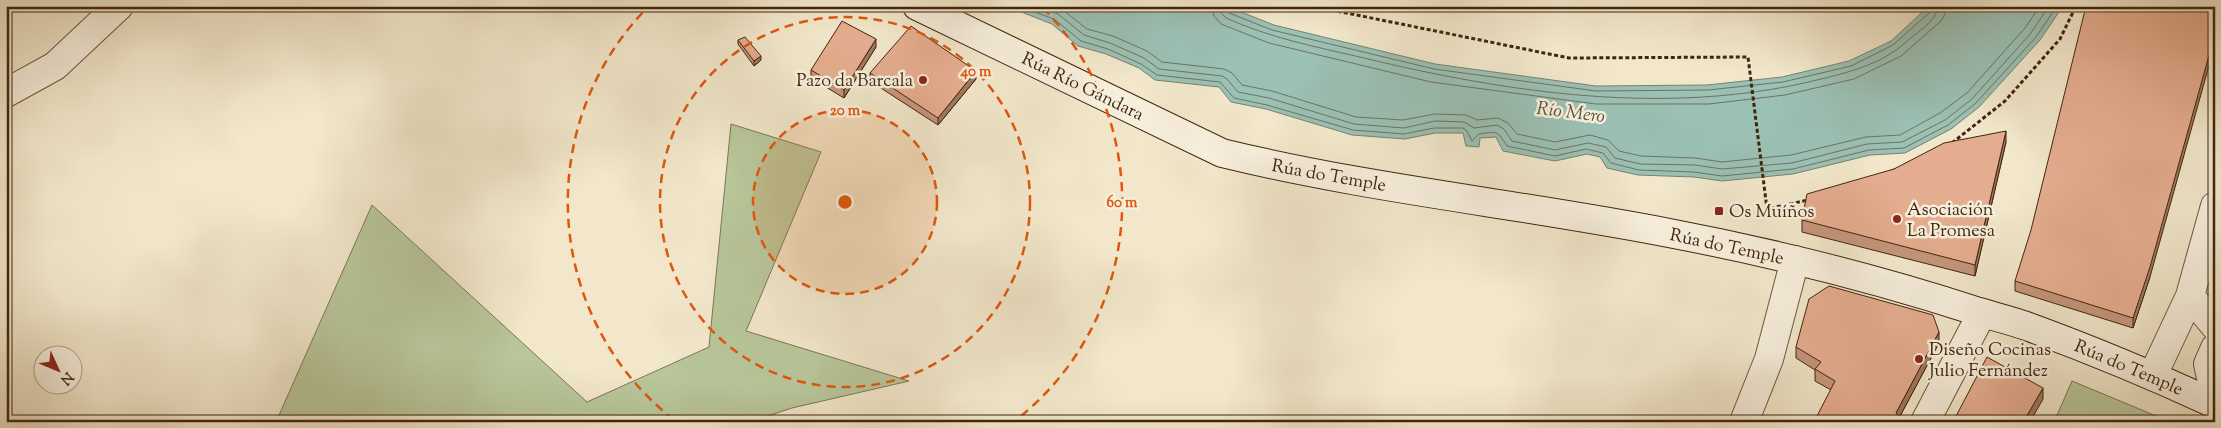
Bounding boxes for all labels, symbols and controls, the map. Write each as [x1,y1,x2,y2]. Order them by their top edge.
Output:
street label: Rúa Río Gándara [1017,47,1148,129]
text: 40 m [960,62,992,83]
place label: Pazo da Barcala [796,69,913,95]
marker: Pazo da Barcala [917,74,929,86]
water label: Río Mero [1535,96,1606,131]
text: 20 m [830,101,861,122]
street label: Rúa do Temple [1269,154,1388,200]
centre of rings [836,193,854,211]
text: 60 m [1107,193,1138,214]
place label: Asociación La Promesa [1907,198,1995,245]
place label: Os Muíños [1729,200,1814,226]
marker: Os Muíños [1713,205,1725,217]
marker: Asociación La Promesa [1891,213,1903,225]
street label: Rúa do Temple [1667,223,1786,273]
street label: Rúa do Temple [2070,334,2187,403]
place label: Diseño Cocinas Julio Fernández [1928,338,2051,385]
north arrow [32,346,82,396]
marker: Diseño Cocinas Julio Fernández [1913,353,1925,365]
text: N [55,367,77,389]

